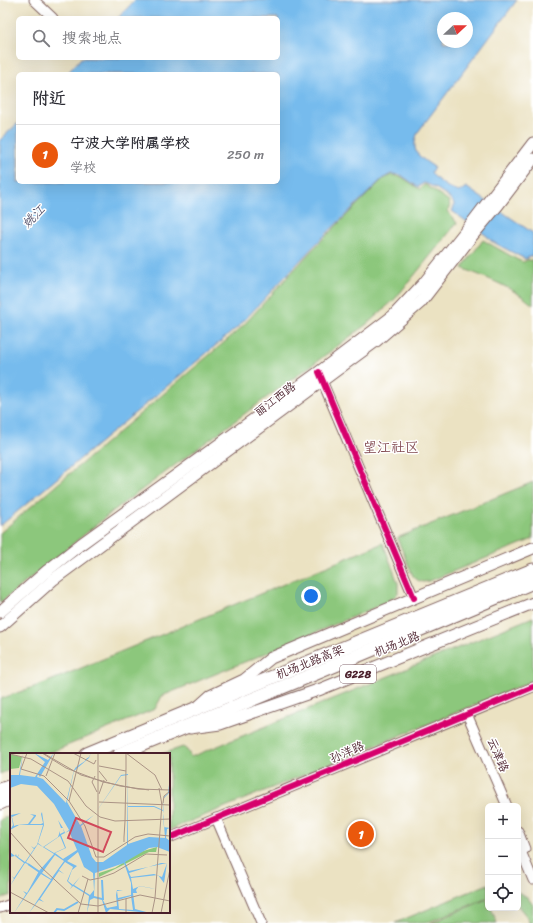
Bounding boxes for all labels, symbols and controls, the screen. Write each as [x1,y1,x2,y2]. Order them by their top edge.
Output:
north arrow [437,12,473,48]
search box [16,16,280,60]
text: 搜索地点 [62,25,122,51]
icon: search [30,27,52,49]
text: 附近 [32,83,66,113]
text: 宁波大学附属学校 [70,130,190,156]
text: 1 [42,143,48,166]
text: 250 m [227,143,264,166]
text: 学校 [70,156,96,179]
water label: 姚江 [16,198,51,234]
street label: 丽江西路 [249,376,301,422]
district label: 望江社区 [363,435,419,460]
your location [301,586,321,606]
street label: 机场北路 [371,625,423,663]
street label: 机场北路高架 [272,638,348,686]
road number: G228 [340,665,376,683]
street label: 云津路 [481,734,515,776]
street label: 孙洋路 [326,735,368,769]
inset map [10,753,170,913]
map controls [485,803,521,911]
button: + [485,803,521,839]
pin: 1 [348,819,374,849]
button: − [485,839,521,875]
button: locate [485,875,521,911]

